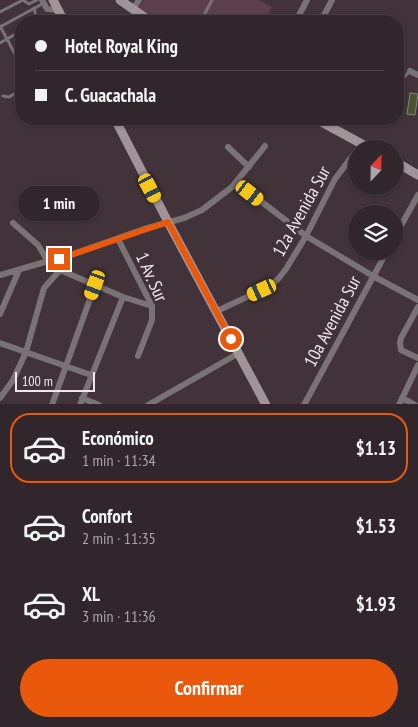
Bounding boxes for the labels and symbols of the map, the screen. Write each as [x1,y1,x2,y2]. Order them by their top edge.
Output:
north arrow [348,140,402,195]
street label: 12a Avenida Sur [267,162,335,260]
car [136,171,163,205]
car [233,178,266,208]
callout: 1 min [18,186,100,222]
route end [48,248,70,270]
street label: 1 Av. Sur [131,249,173,305]
car [82,268,107,302]
street label: 10a Avenida Sur [298,271,366,371]
car [245,277,278,303]
route start [220,328,242,350]
scale bar [15,370,95,393]

